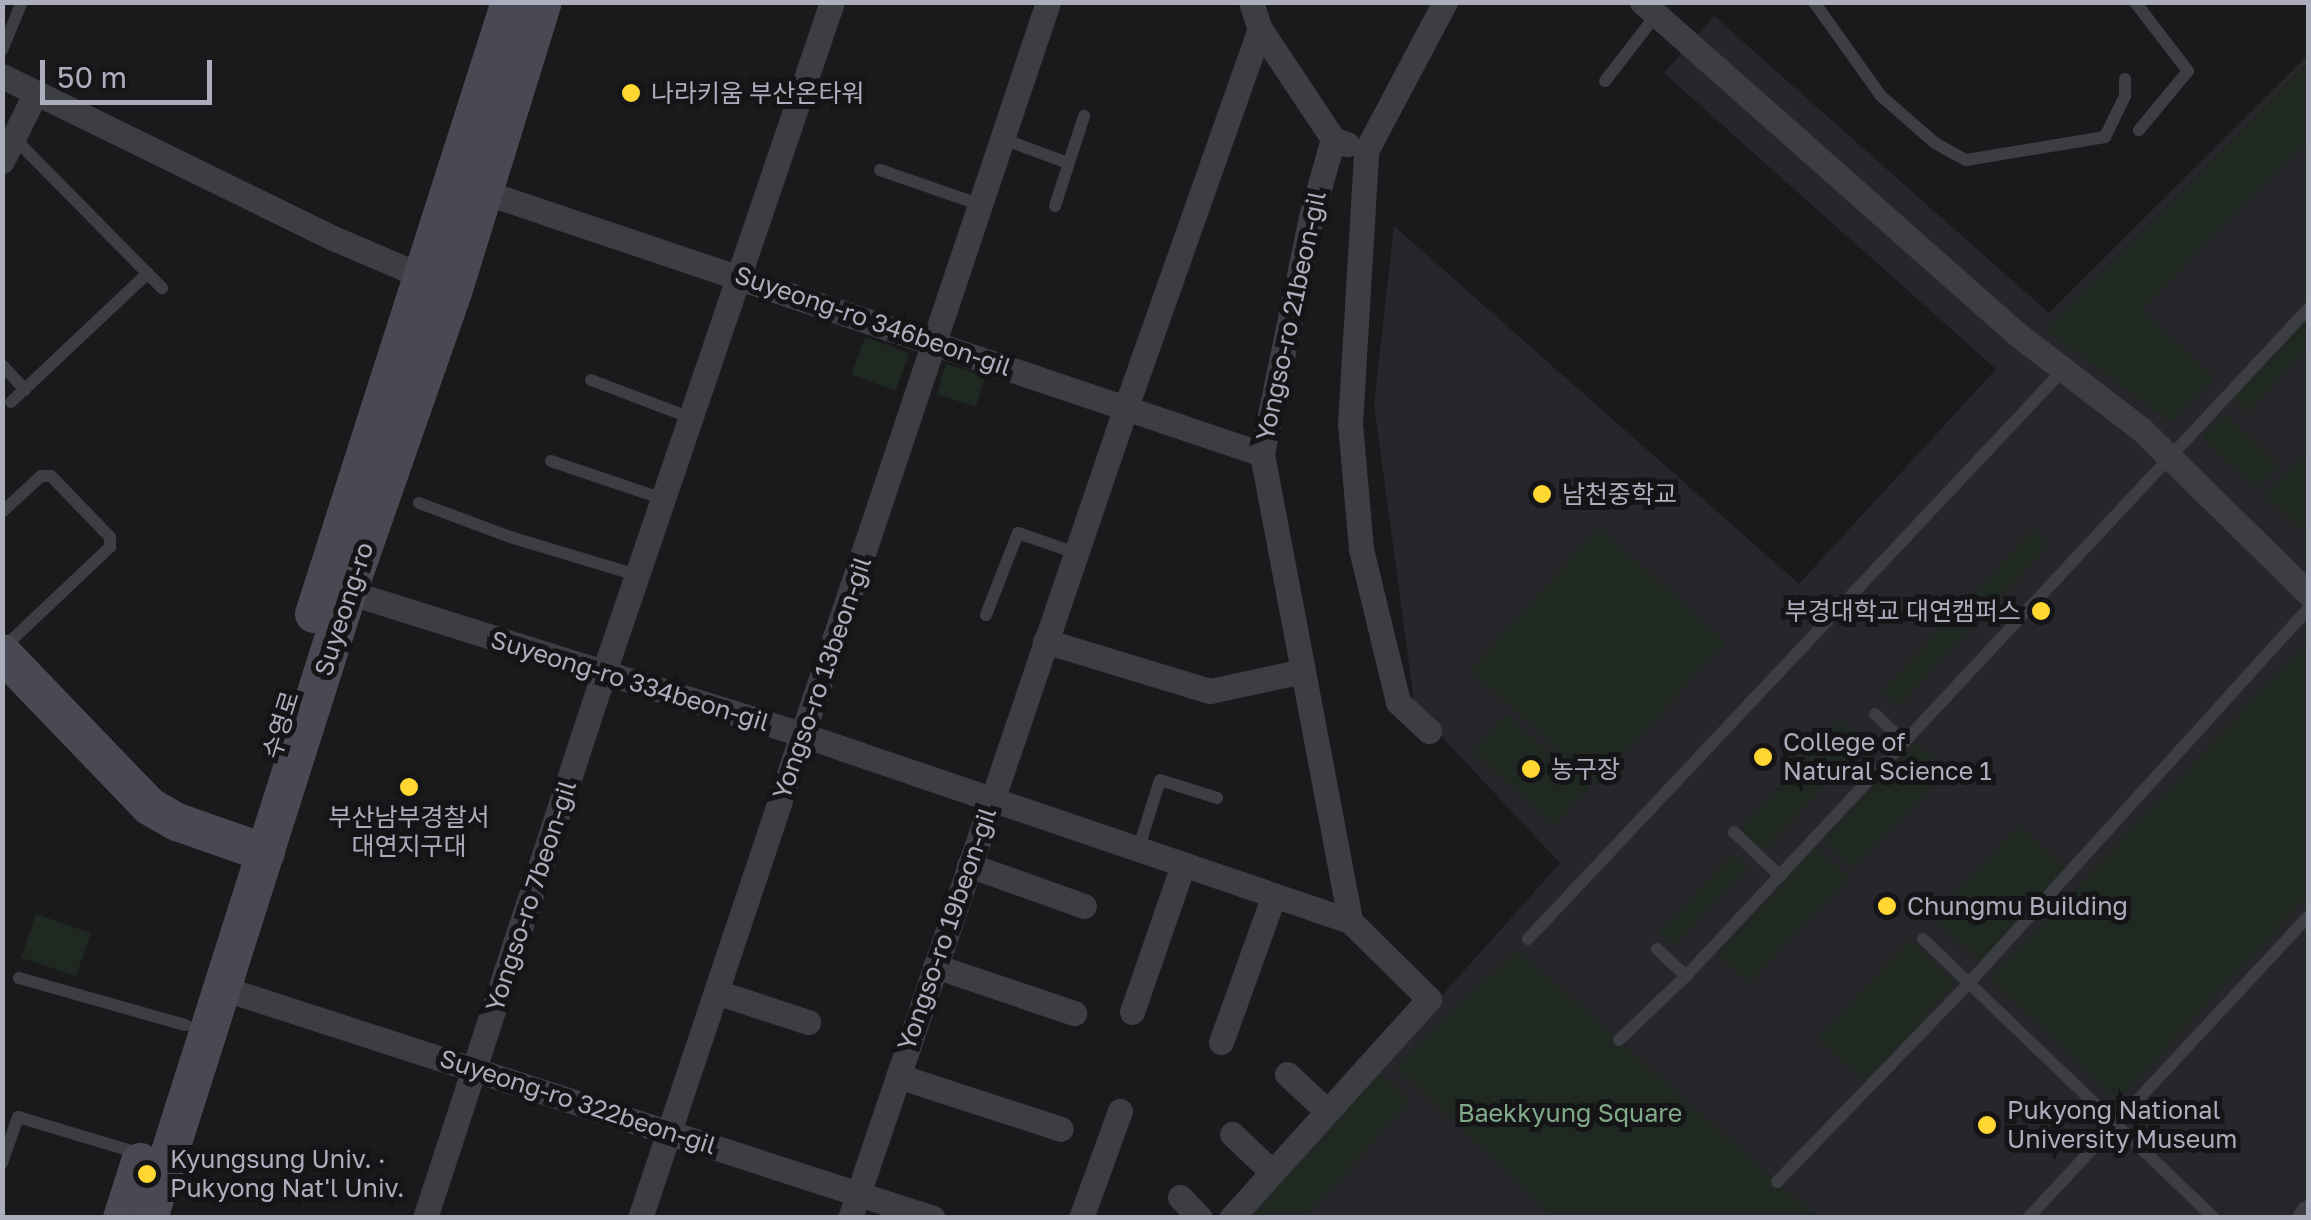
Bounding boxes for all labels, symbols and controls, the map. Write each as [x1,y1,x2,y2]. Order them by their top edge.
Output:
scale bar [45,40,218,102]
text: 50 m [57,59,127,95]
place label: 나라키움 부산온타워 [651,78,864,108]
marker: 나라키움 부산온타워 [620,82,642,104]
street label: Yongso-ro 21beon-gil [1250,188,1332,444]
street label: Suyeong-ro 346beon-gil [731,260,1015,382]
place label: 남천중학교 [1562,479,1677,509]
marker: 남천중학교 [1531,483,1553,505]
street label: Suyeong-ro [308,538,380,680]
street label: Yongso-ro 13beon-gil [766,553,878,803]
place label: 부경대학교 대연캠퍼스 [1785,596,2021,626]
marker: 부경대학교 대연캠퍼스 [2030,600,2052,622]
street label: Suyeong-ro 334beon-gil [487,624,773,738]
street label: 수영로 [257,688,305,762]
place label: College of Natural Science 1 [1783,728,1992,787]
marker: College of Natural Science 1 [1752,746,1774,768]
place label: 농구장 [1551,754,1620,784]
marker: 농구장 [1520,758,1542,780]
marker: 부산남부경찰서 대연지구대 [398,776,420,798]
street label: Yongso-ro 7beon-gil [479,777,583,1015]
place label: 부산남부경찰서 대연지구대 [329,803,489,862]
street label: Yongso-ro 19beon-gil [891,803,1003,1055]
place label: Chungmu Building [1907,891,2128,921]
marker: Chungmu Building [1876,895,1898,917]
street label: Suyeong-ro 322beon-gil [436,1043,720,1161]
place label: Pukyong National University Museum [2007,1096,2237,1155]
park label: Baekkyung Square [1458,1098,1682,1128]
marker: Pukyong National University Museum [1976,1114,1998,1136]
place label: Kyungsung Univ. · Pukyong Nat'l Univ. [170,1145,405,1204]
marker: Kyungsung Univ. · Pukyong Nat'l Univ. [134,1161,160,1187]

